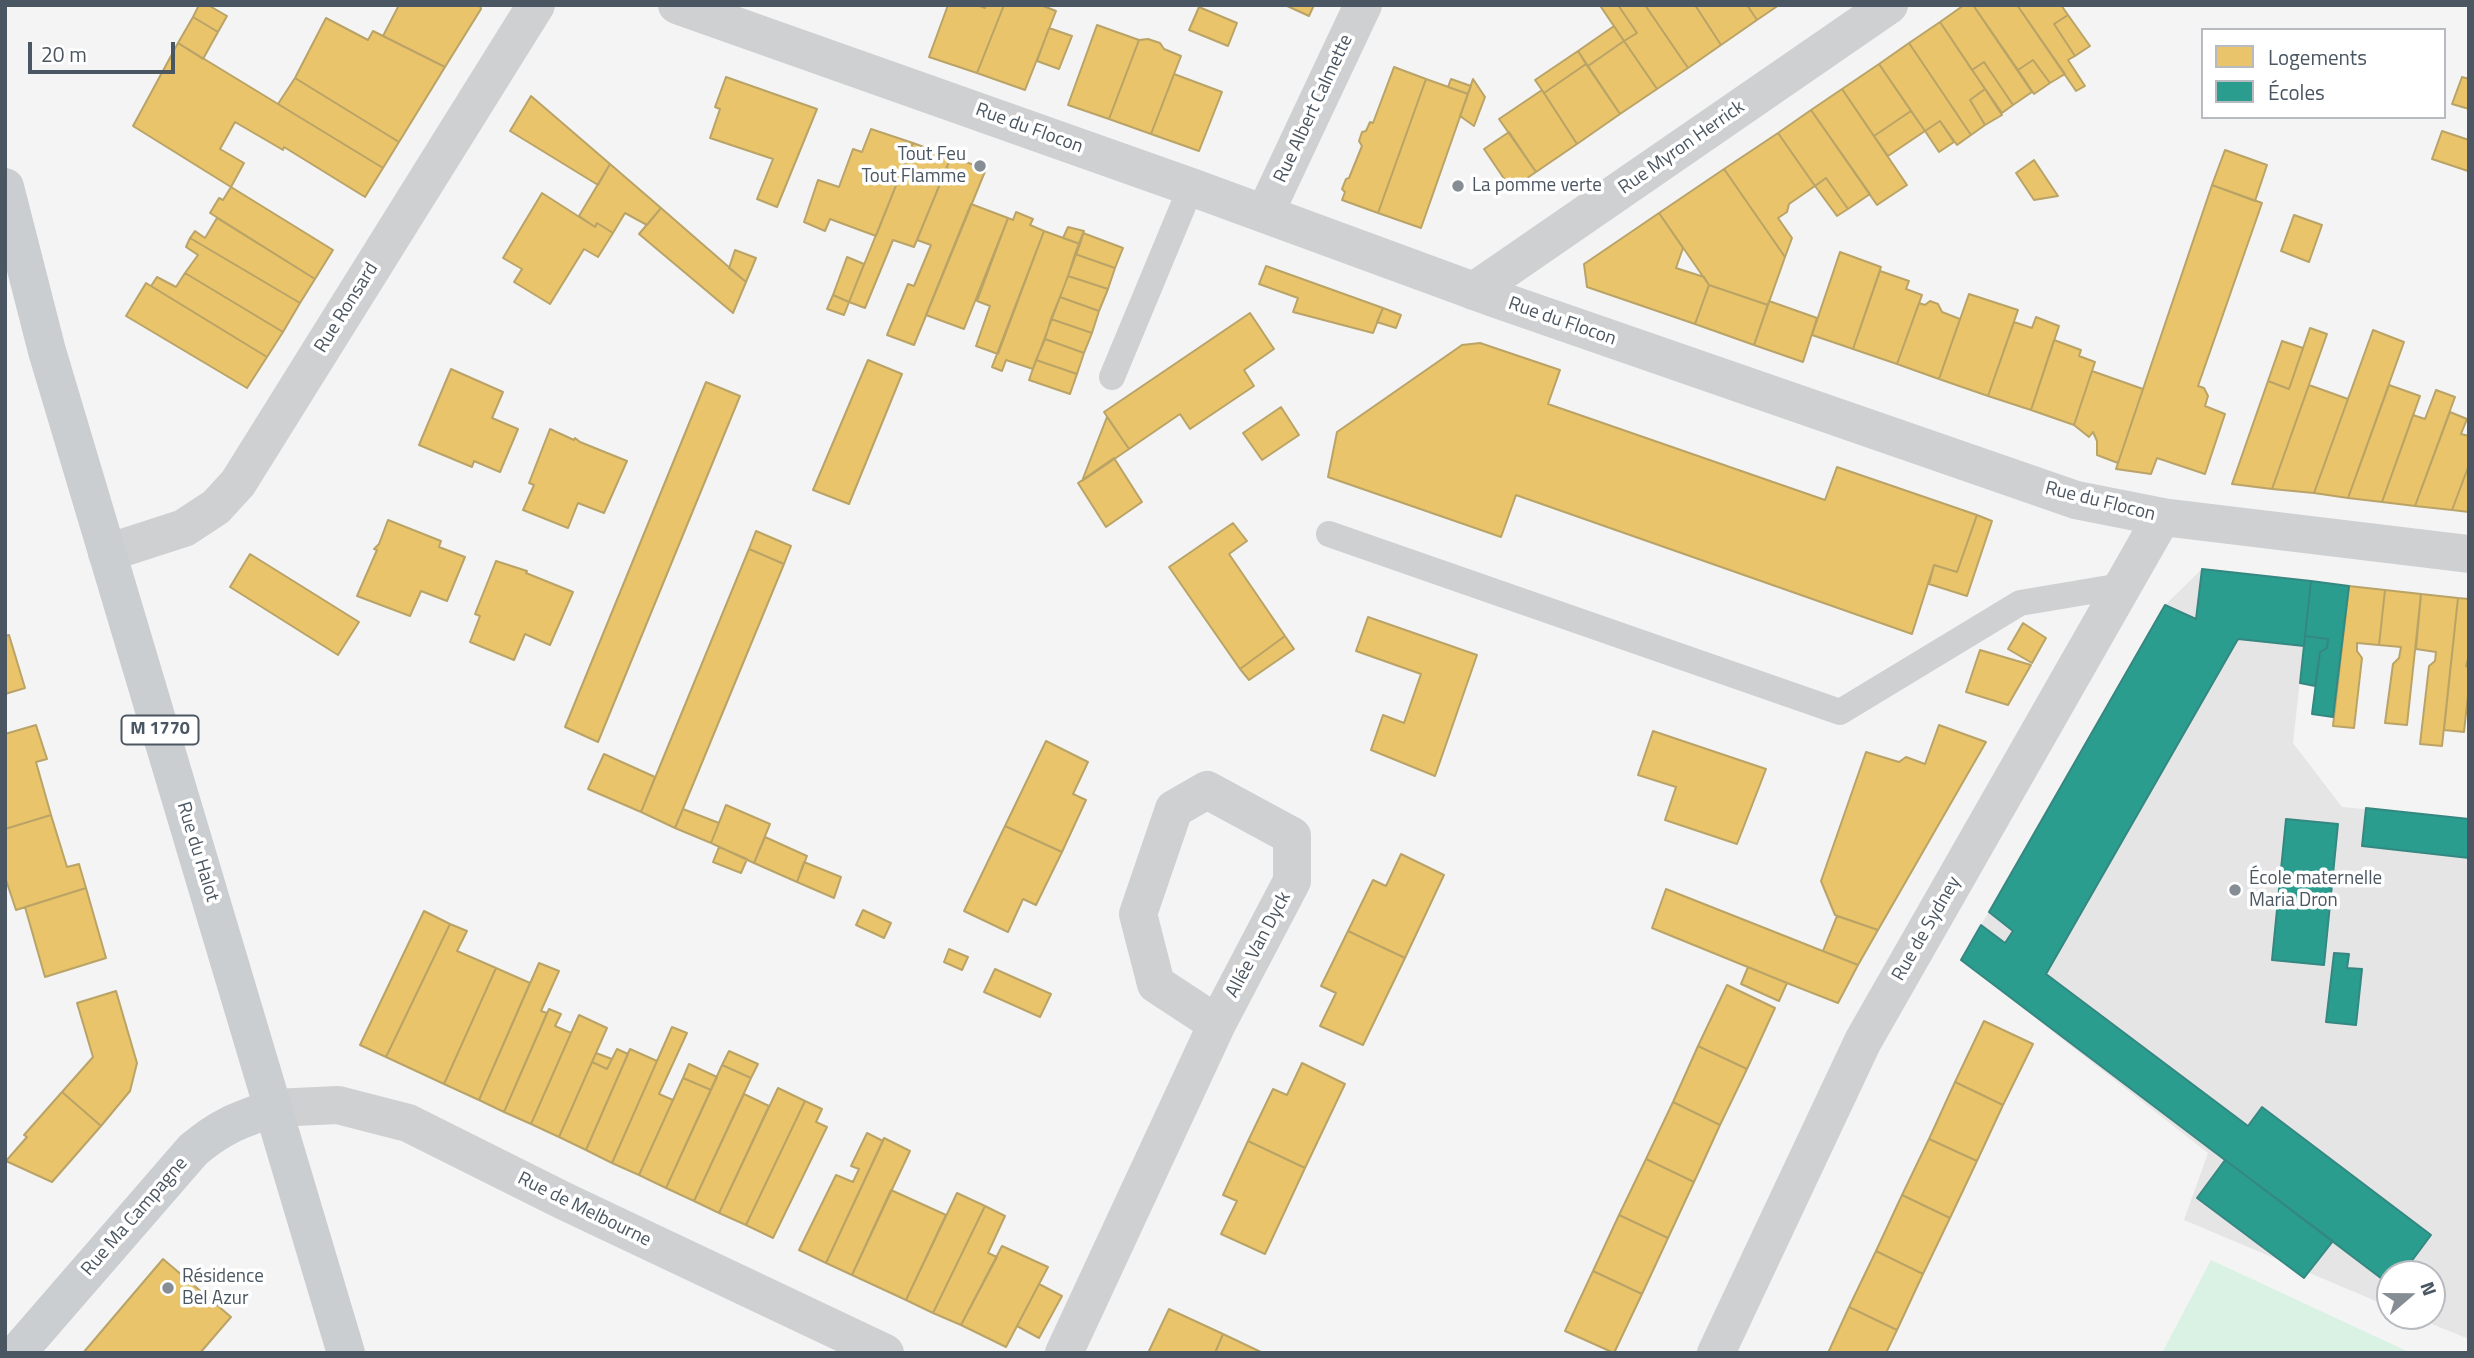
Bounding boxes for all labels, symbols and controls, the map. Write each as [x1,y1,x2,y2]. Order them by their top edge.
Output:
scale bar [32,28,178,72]
legend [2201,28,2446,119]
street label: Rue Albert Calmette [1270,31,1358,187]
text: 20 m [41,38,87,70]
text: Logements [2268,41,2367,73]
text: Écoles [2268,76,2325,108]
street label: Rue Myron Herrick [1615,96,1749,200]
street label: Rue du Flocon [972,99,1086,159]
place label: Tout Feu Tout Flamme [862,144,966,188]
marker: Tout Feu Tout Flamme [972,158,988,174]
place label: La pomme verte [1472,175,1602,197]
marker: La pomme verte [1450,178,1466,194]
street label: Rue Ronsard [310,259,384,357]
street label: Rue du Flocon [1505,293,1619,351]
street label: Rue du Flocon [2043,477,2157,527]
road number: M 1770 [122,716,198,744]
street label: Rue du Halot [171,799,223,905]
place label: École maternelle Maria Dron [2249,868,2382,912]
street label: Rue de Sydney [1888,873,1966,985]
marker: École maternelle Maria Dron [2227,882,2243,898]
street label: Allée Van Dyck [1222,888,1296,1002]
street label: Rue Ma Campagne [77,1153,193,1281]
street label: Rue de Melbourne [514,1168,654,1252]
north arrow [2376,1260,2446,1330]
place label: Résidence Bel Azur [182,1266,264,1310]
text: N [2413,1277,2445,1299]
marker: Résidence Bel Azur [160,1280,176,1296]

